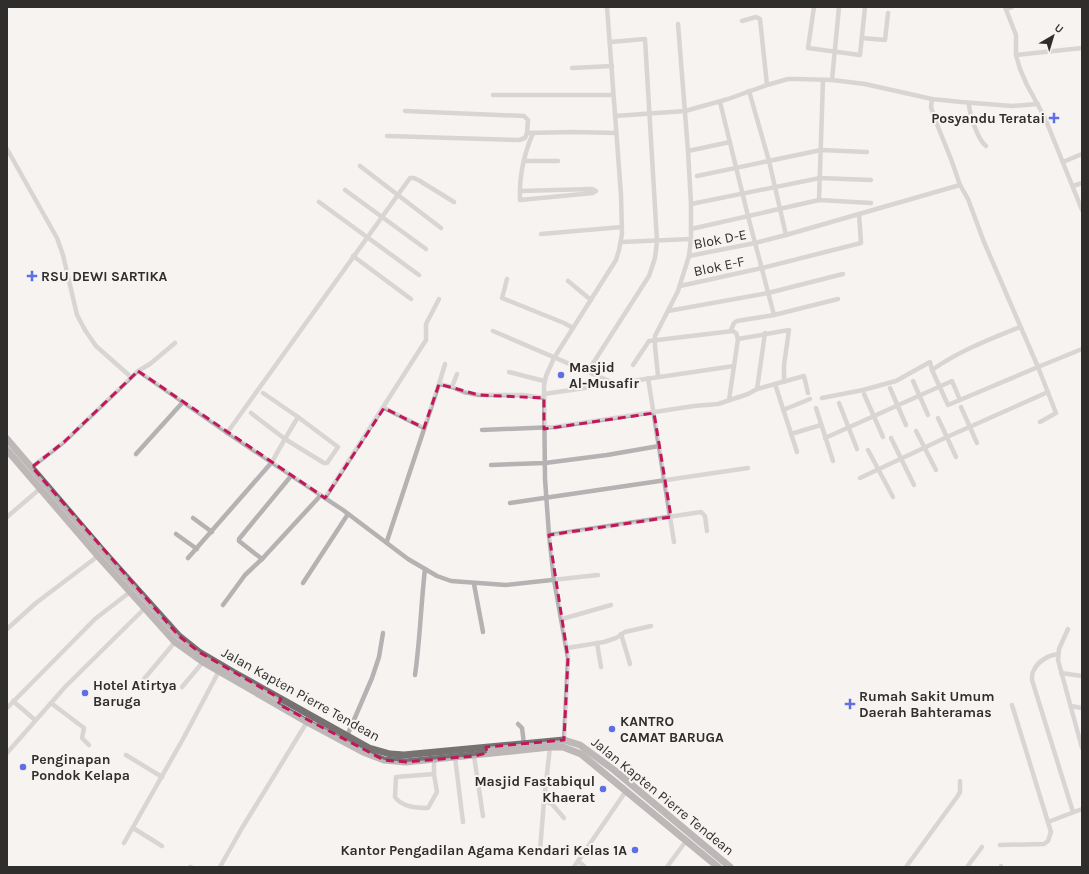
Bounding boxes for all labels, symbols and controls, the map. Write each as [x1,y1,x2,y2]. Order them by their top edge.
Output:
north arrow [1033,16,1073,56]
text: U [1052,21,1066,36]
place label: Posyandu Teratai [931,110,1045,127]
marker: Posyandu Teratai [1048,112,1060,124]
street label: Blok D-E [692,226,748,253]
street label: Blok E-F [692,253,746,280]
place label: RSU DEWI SARTIKA [41,268,168,285]
marker: RSU DEWI SARTIKA [26,270,38,282]
place label: Masjid Al-Musafir [569,359,640,392]
marker: Masjid Al-Musafir [556,370,566,380]
street label: Jalan Kapten Pierre Tendean [219,644,383,745]
place label: Hotel Atirtya Baruga [93,677,177,710]
marker: Hotel Atirtya Baruga [80,688,90,698]
place label: Rumah Sakit Umum Daerah Bahteramas [859,688,995,721]
marker: Rumah Sakit Umum Daerah Bahteramas [844,698,856,710]
place label: KANTRO CAMAT BARUGA [620,713,724,746]
marker: KANTRO CAMAT BARUGA [607,724,617,734]
street label: Jalan Kapten Pierre Tendean [588,734,737,859]
place label: Penginapan Pondok Kelapa [31,751,130,784]
marker: Penginapan Pondok Kelapa [18,762,28,772]
place label: Masjid Fastabiqul Khaerat [474,773,595,806]
marker: Masjid Fastabiqul Khaerat [598,784,608,794]
place label: Kantor Pengadilan Agama Kendari Kelas 1A [340,842,627,859]
marker: Kantor Pengadilan Agama Kendari Kelas 1A [630,845,640,855]

